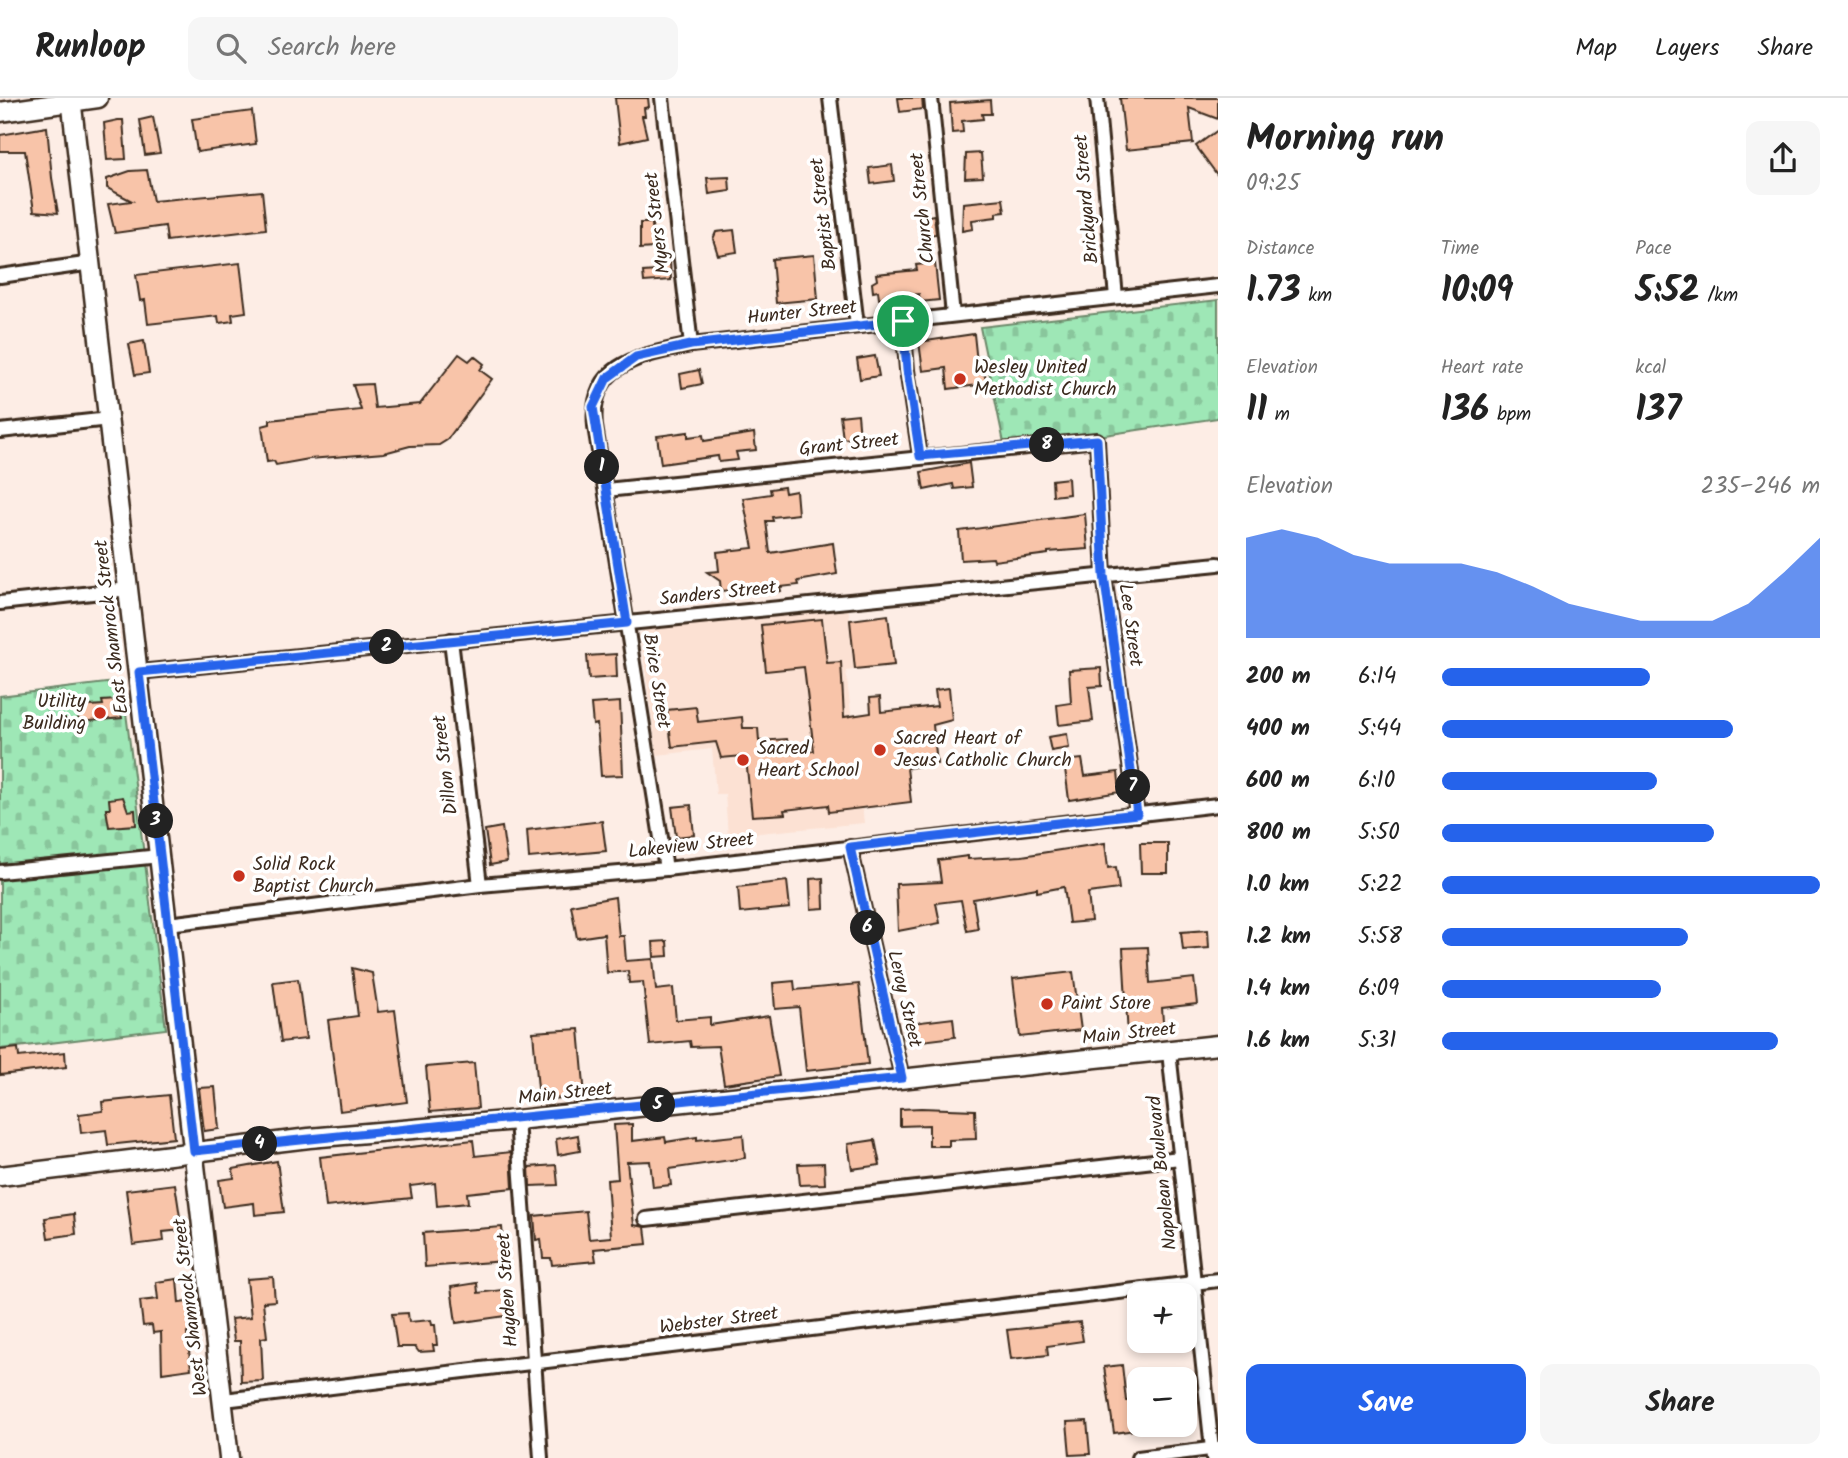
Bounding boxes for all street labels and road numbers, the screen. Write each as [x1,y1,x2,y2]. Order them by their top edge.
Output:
street label: Brickyard Street [1066,132,1108,265]
street label: Church Street [902,150,944,265]
street label: Baptist Street [802,155,846,272]
street label: Myers Street [637,170,679,276]
street label: Hunter Street [746,292,859,334]
street label: Grant Street [798,425,901,465]
street label: East Shamrock Street [86,537,138,716]
street label: Sanders Street [658,573,779,615]
street label: Lee Street [1109,582,1151,669]
street label: Brice Street [634,631,678,731]
street label: Dillon Street [425,713,467,817]
street label: Lakeview Street [627,824,756,868]
street label: Leroy Street [878,948,930,1051]
street label: Main Street [1081,1014,1178,1054]
street label: Main Street [517,1074,614,1114]
street label: Napolean Boulevard [1140,1094,1186,1252]
street label: West Shamrock Street [165,1216,217,1398]
street label: Hayden Street [489,1231,527,1348]
street label: Webster Street [658,1299,781,1343]

